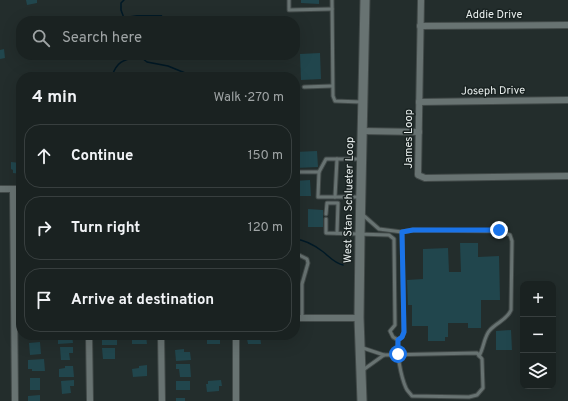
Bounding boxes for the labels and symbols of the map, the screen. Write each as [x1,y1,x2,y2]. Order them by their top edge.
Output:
street label: Addie Drive [465,8,523,22]
street label: Joseph Drive [461,83,525,99]
street label: James Loop [402,109,416,169]
street label: West Stan Schlueter Loop [341,137,357,263]
route end [490,221,508,239]
route start [389,345,407,363]

